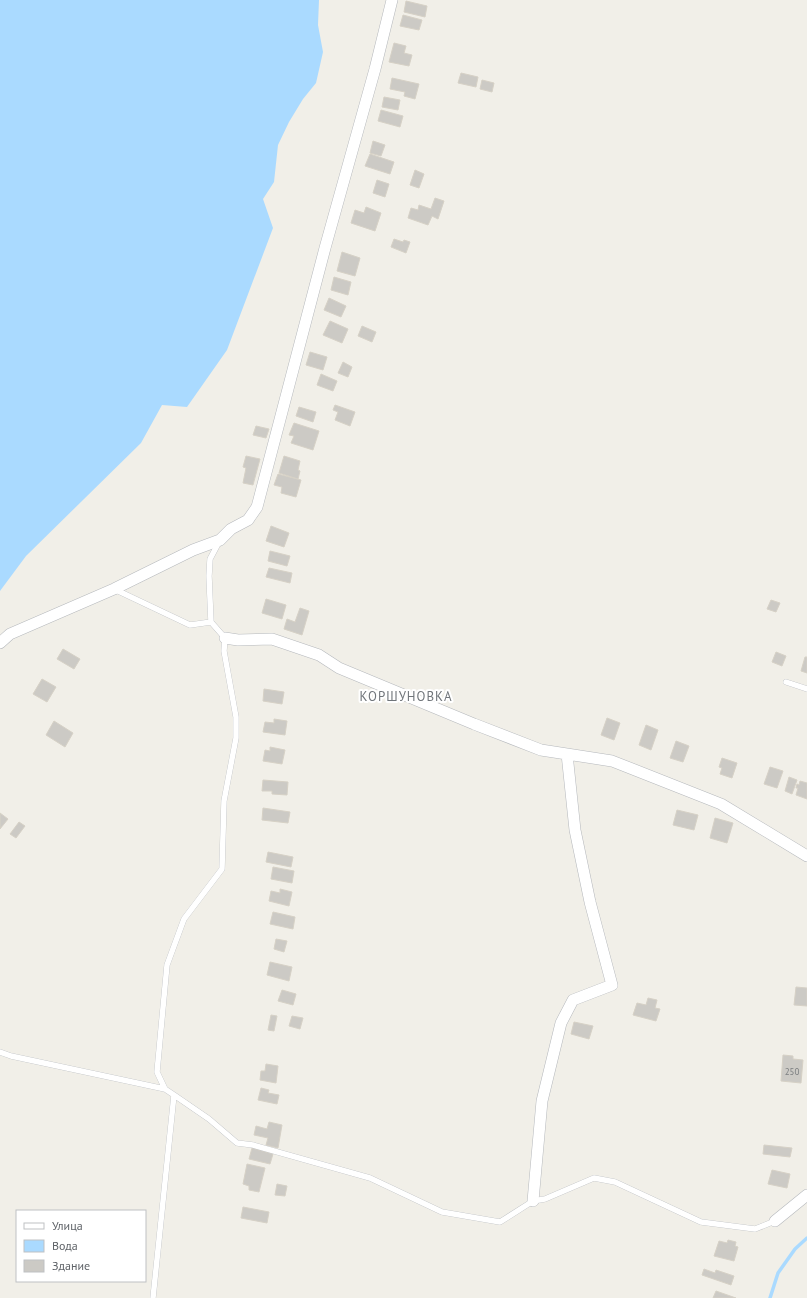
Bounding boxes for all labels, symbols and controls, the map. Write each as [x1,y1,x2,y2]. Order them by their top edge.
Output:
district label: КОРШУНОВКА [359,688,453,705]
house number: 250 [785,1066,799,1077]
legend [16,1210,146,1282]
text: Улица [52,1218,83,1233]
text: Вода [52,1238,78,1253]
text: Здание [52,1258,90,1273]

